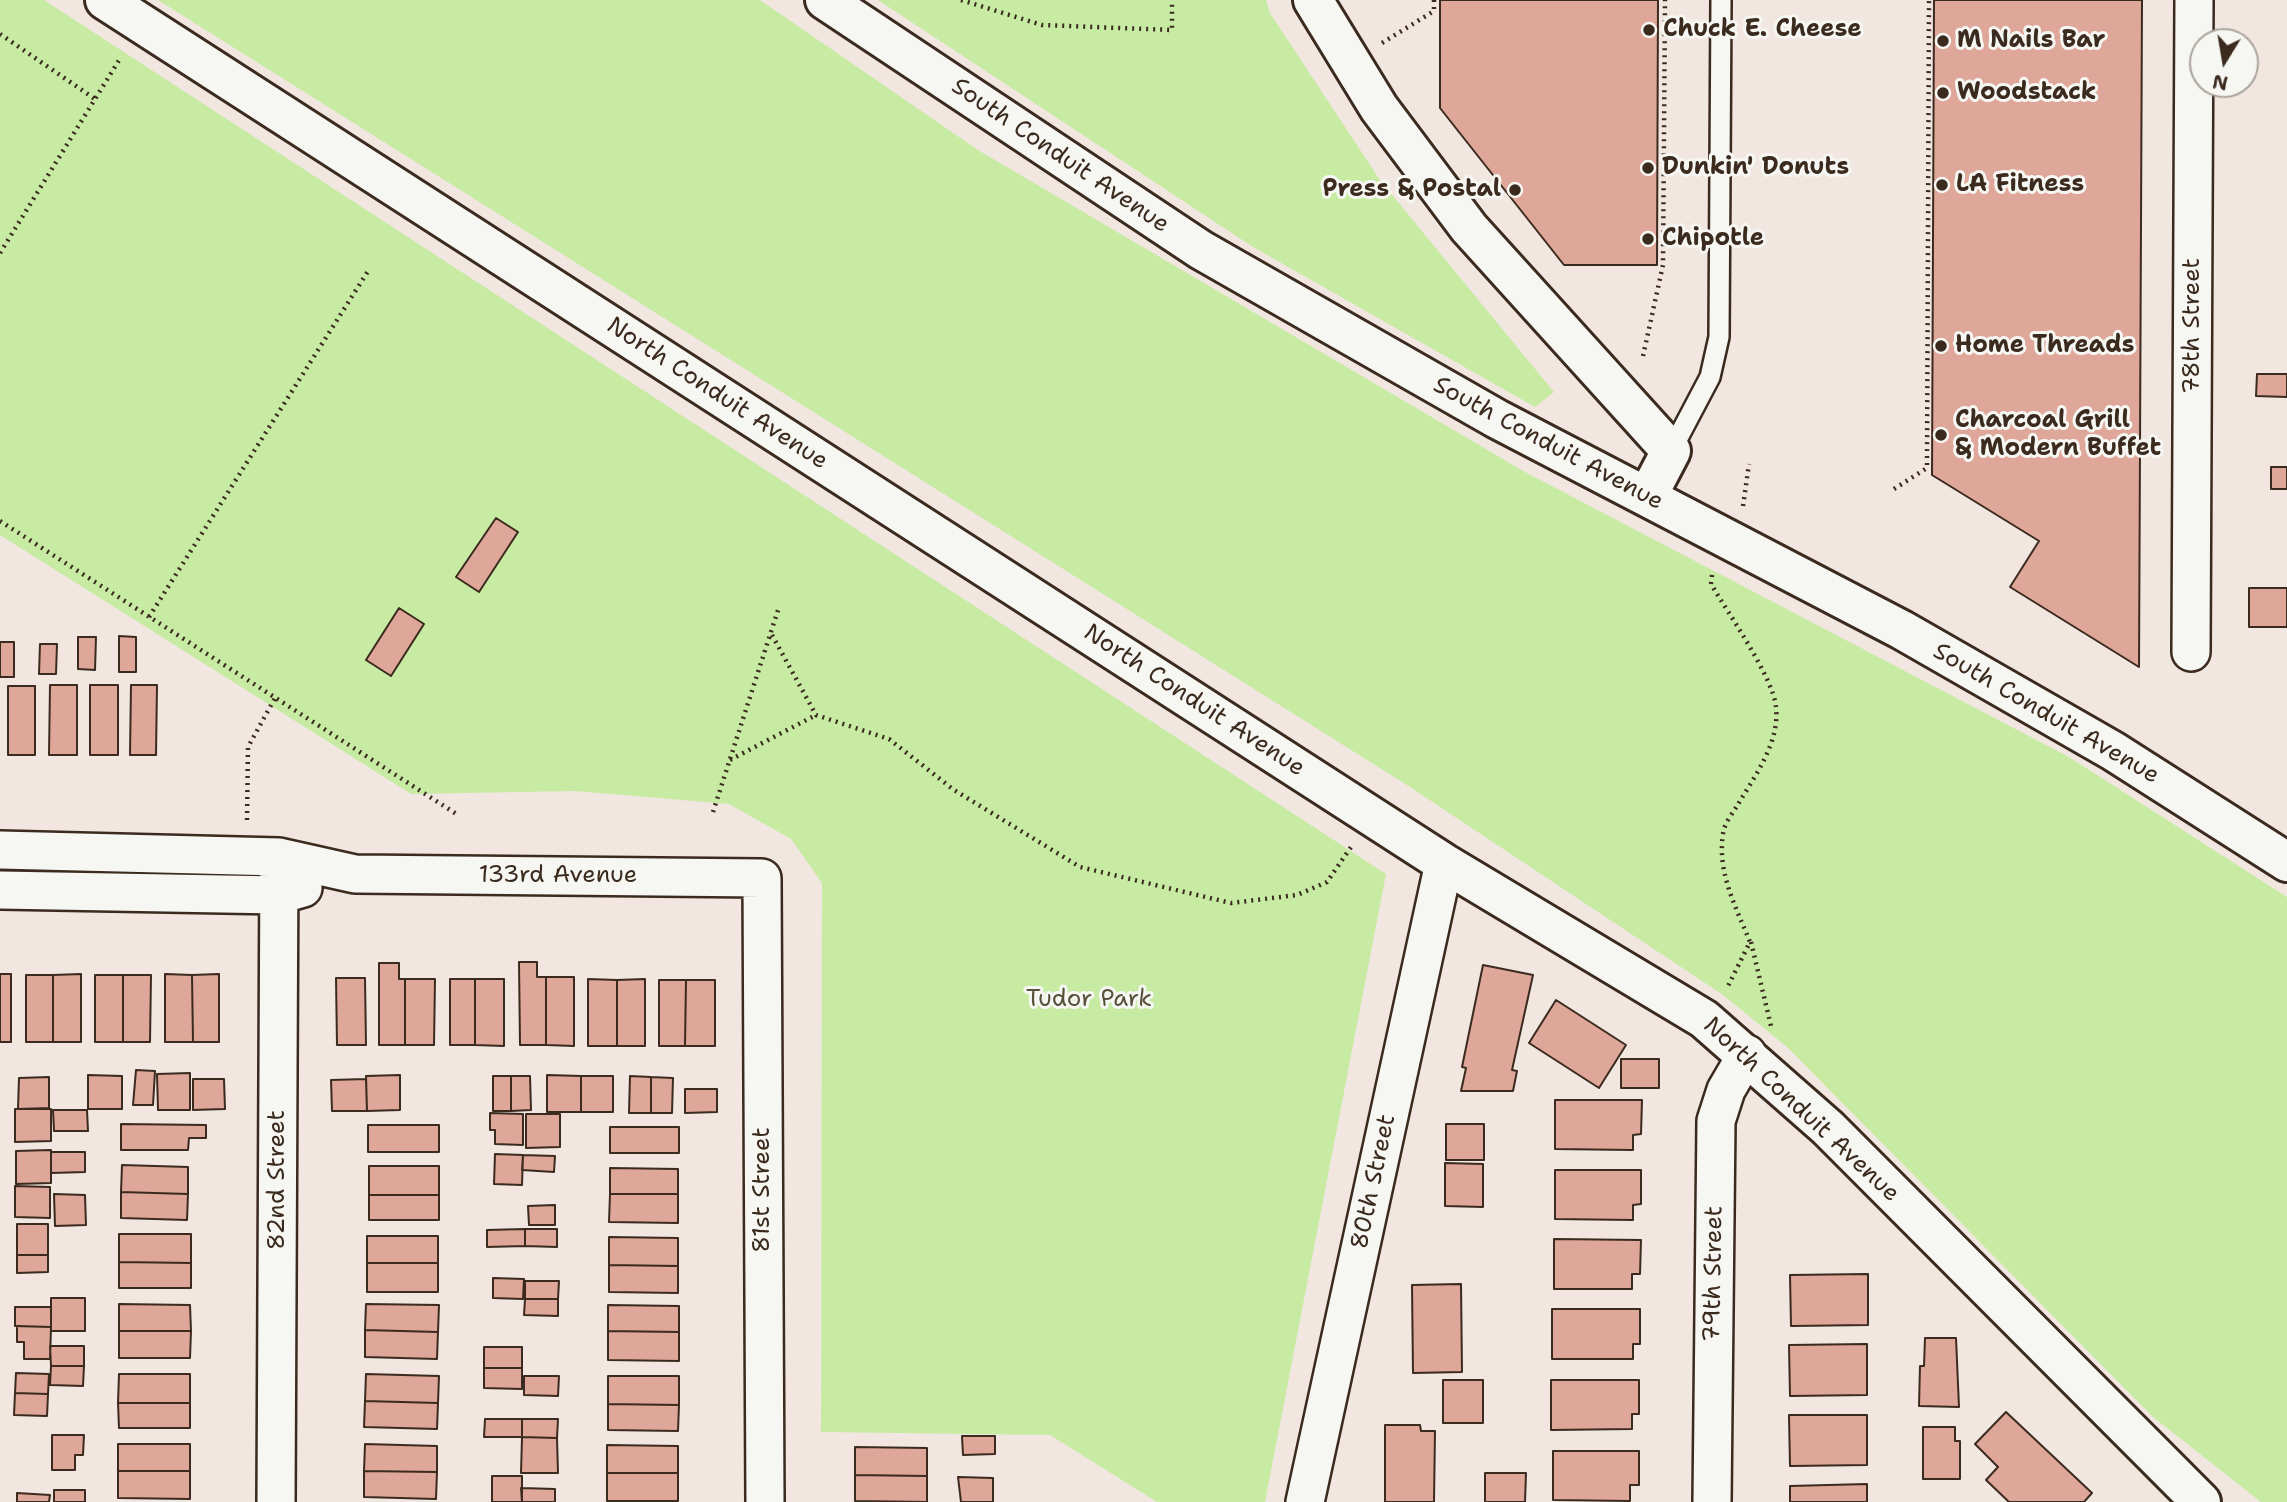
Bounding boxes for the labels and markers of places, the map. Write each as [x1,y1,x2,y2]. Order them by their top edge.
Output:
place label: Chuck E. Cheese [1663,16,1862,44]
marker: Chuck E. Cheese [1641,22,1657,38]
place label: M Nails Bar [1957,27,2105,55]
marker: M Nails Bar [1935,33,1951,49]
place label: Woodstack [1957,79,2096,107]
marker: Woodstack [1935,85,1951,101]
place label: Dunkin' Donuts [1662,154,1849,182]
marker: Dunkin' Donuts [1640,160,1656,176]
place label: LA Fitness [1956,171,2084,199]
place label: Press & Postal [1322,176,1501,204]
marker: LA Fitness [1934,177,1950,193]
marker: Press & Postal [1507,182,1523,198]
place label: Chipotle [1662,225,1764,253]
marker: Chipotle [1640,231,1656,247]
place label: Home Threads [1955,332,2134,360]
marker: Home Threads [1933,338,1949,354]
place label: Charcoal Grill & Modern Buffet [1955,407,2161,463]
marker: Charcoal Grill & Modern Buffet [1933,427,1949,443]

